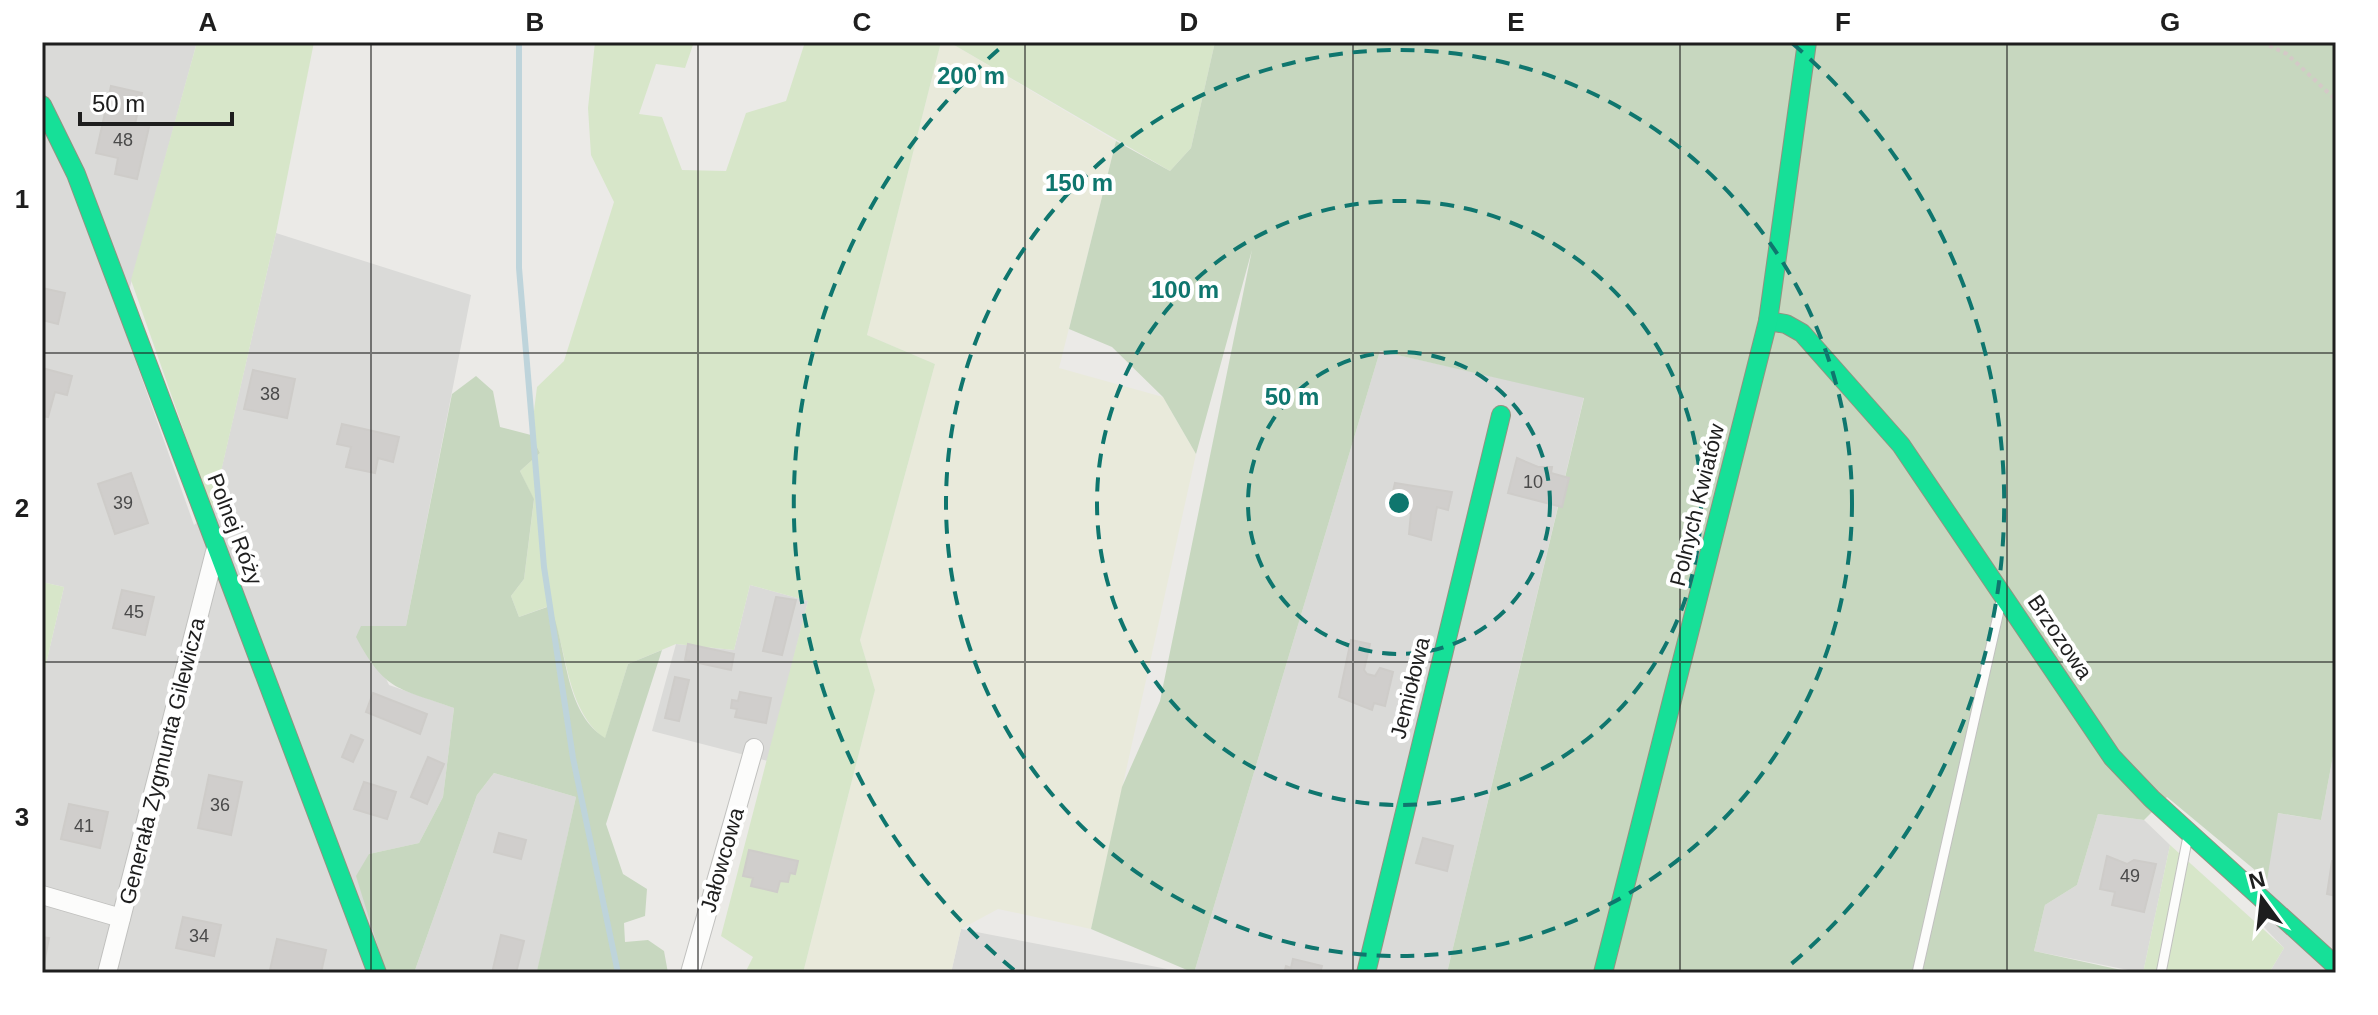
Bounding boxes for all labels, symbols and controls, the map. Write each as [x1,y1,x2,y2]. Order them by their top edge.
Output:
text: A [199,7,218,37]
text: B [526,7,544,37]
text: C [853,7,872,37]
text: D [1180,7,1198,37]
text: E [1507,7,1525,37]
text: F [1835,7,1851,37]
text: G [2160,7,2180,37]
text: 200 m [937,62,1005,89]
scale bar [80,76,232,126]
text: 50 m [92,90,145,117]
house number: 48 [113,130,133,150]
text: 150 m [1045,169,1113,196]
text: 1 [15,184,29,214]
text: 100 m [1151,276,1219,303]
text: 50 m [1265,383,1319,410]
house number: 38 [260,384,280,404]
street label: Polnych Kwiatów [1665,421,1729,589]
street label: Polnej Róży [202,470,268,588]
house number: 10 [1523,472,1543,492]
centre of rings [1385,489,1413,517]
text: 2 [15,493,29,523]
house number: 39 [113,493,133,513]
street label: Brzozowa [2023,590,2098,685]
house number: 45 [124,602,144,622]
street label: Generała Zygmunta Gilewicza [114,614,210,907]
street label: Jemiołowa [1385,634,1435,741]
house number: 36 [210,795,230,815]
text: 3 [15,802,29,832]
street label: Jałowcowa [695,804,749,915]
house number: 41 [74,816,94,836]
north arrow [2222,859,2302,939]
house number: 49 [2120,866,2140,886]
text: N [2246,866,2268,894]
house number: 34 [189,926,209,946]

